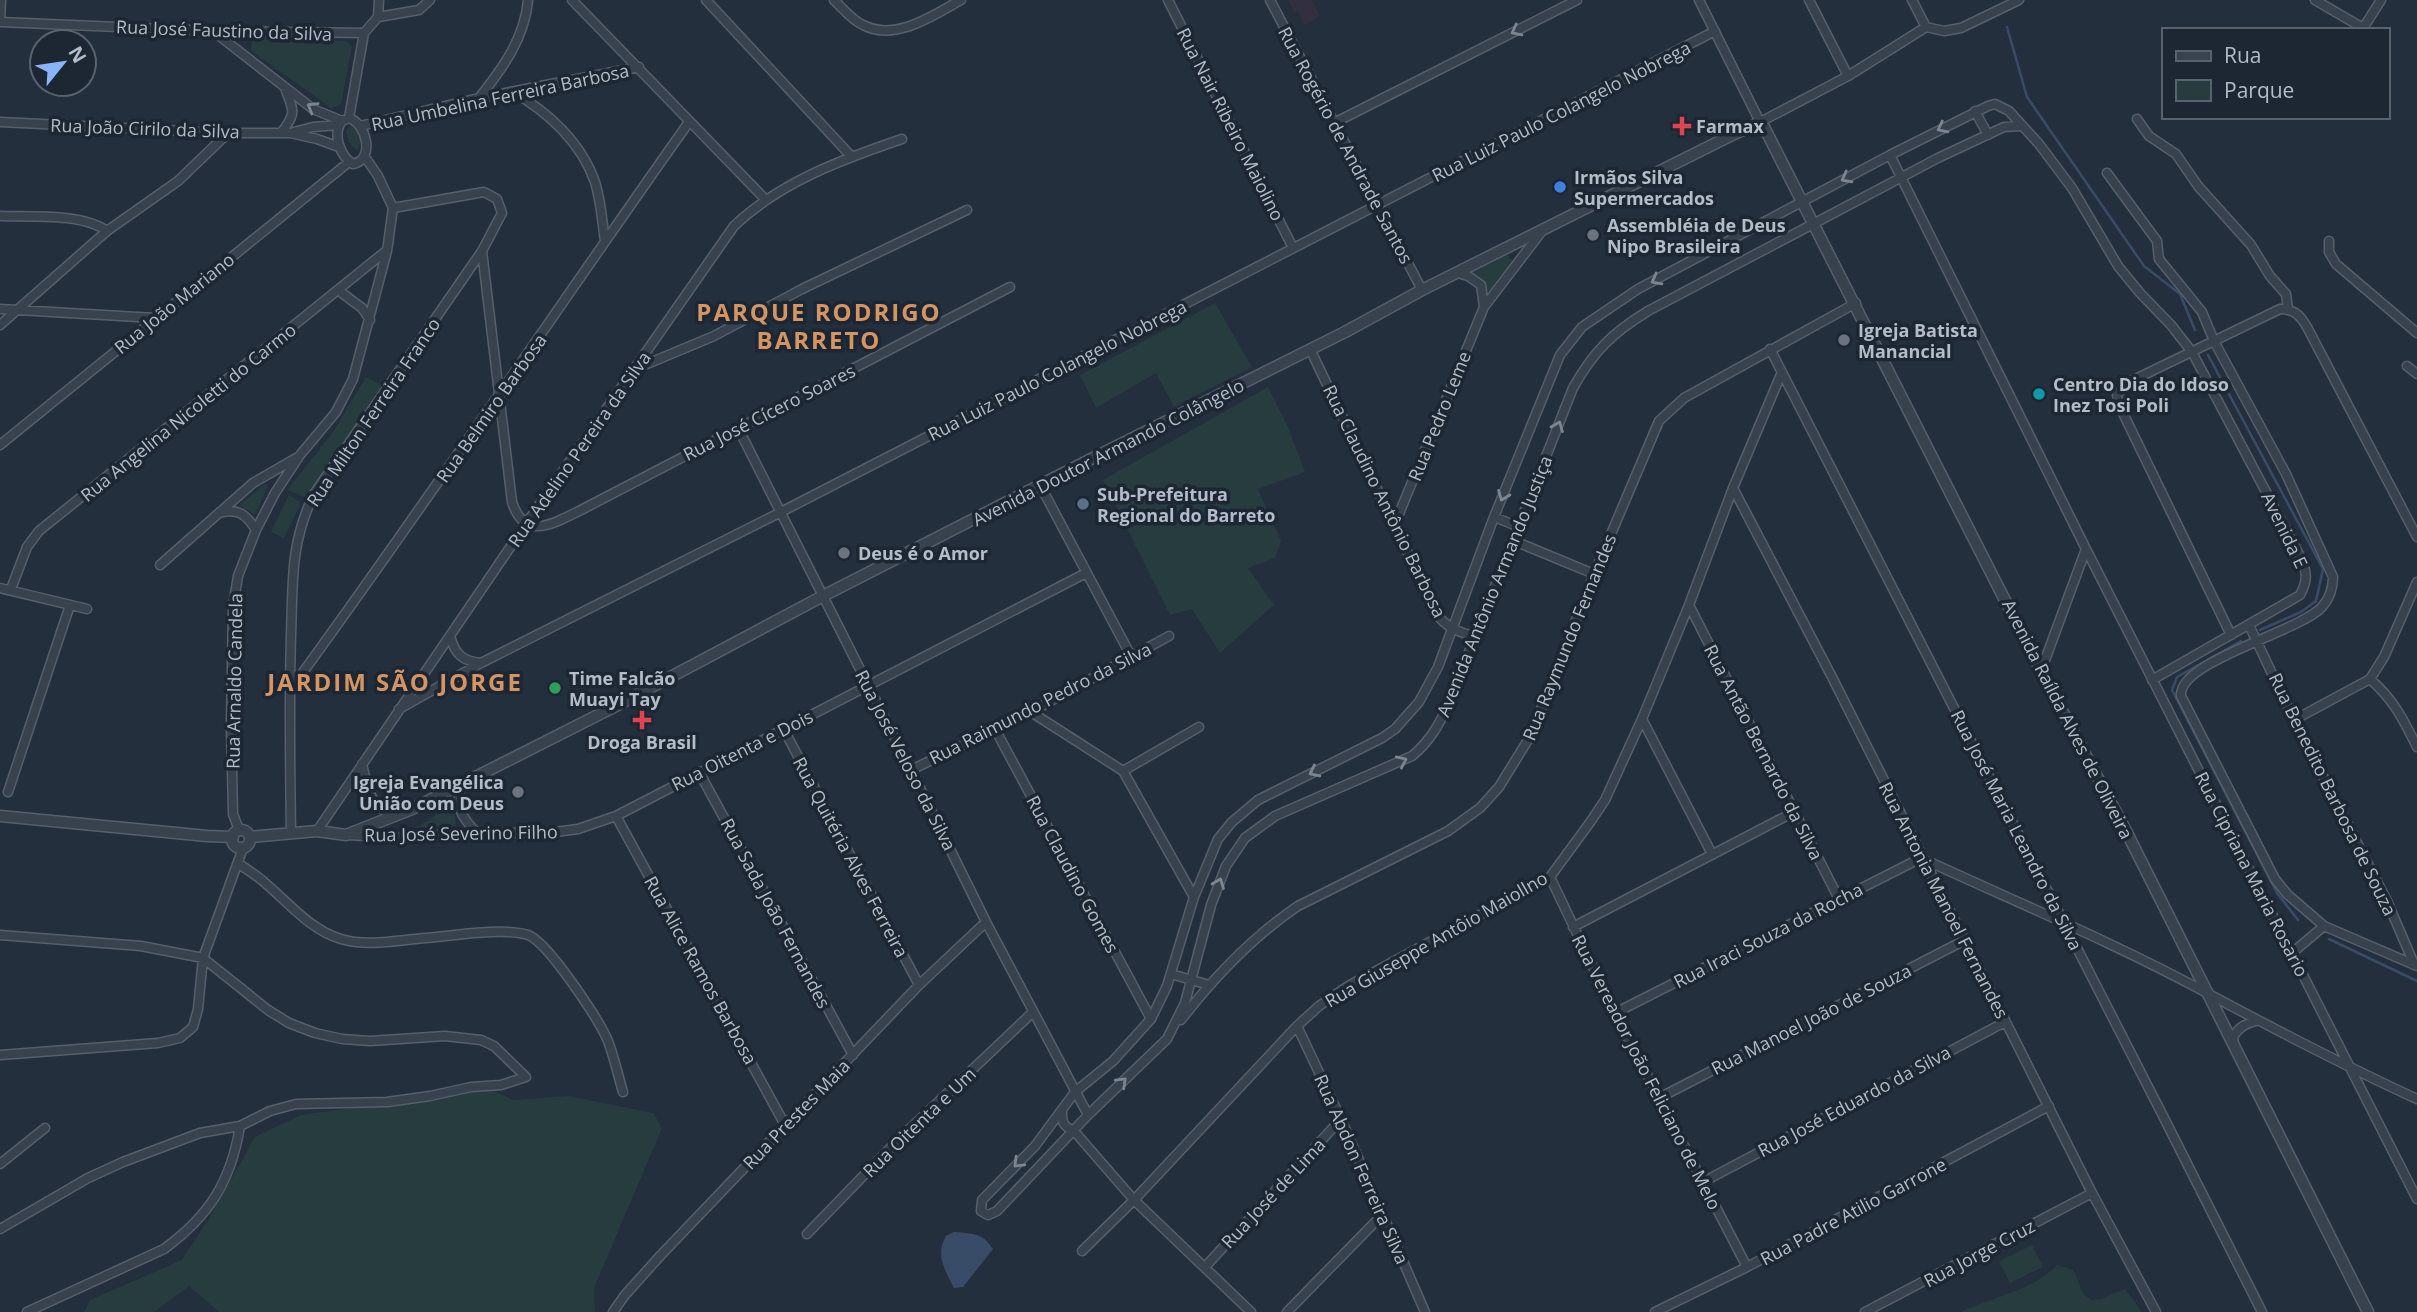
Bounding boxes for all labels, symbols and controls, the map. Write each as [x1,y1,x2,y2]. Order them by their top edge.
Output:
street label: Rua José Faustino da Silva [116,14,332,46]
street label: Rua Rogério de Andrade Santos [1273,22,1419,268]
one-way arrow [1511,22,1523,36]
street label: Rua Nair Ribeiro Maiolino [1172,23,1290,225]
north arrow [28,28,98,98]
legend [2162,28,2389,119]
street label: Rua Luiz Paulo Colangelo Nobrega [1428,35,1694,187]
text: N [63,41,93,68]
text: Rua [2224,41,2262,69]
street label: Rua Umbelina Ferreira Barbosa [369,58,631,136]
text: Parque [2224,76,2294,104]
one-way arrow [307,102,320,115]
street label: Rua João Cirilo da Silva [50,113,240,143]
place label: Farmax [1696,114,1764,138]
marker: Farmax [1674,118,1690,134]
one-way arrow [1937,120,1949,133]
place label: Irmãos Silva Supermercados [1574,165,1714,210]
one-way arrow [1841,170,1853,183]
marker: Irmãos Silva Supermercados [1552,179,1568,195]
place label: Assembléia de Deus Nipo Brasileira [1607,213,1786,258]
marker: Assembléia de Deus Nipo Brasileira [1585,227,1601,243]
street label: Rua João Mariano [109,247,239,359]
one-way arrow [1651,271,1663,285]
street label: Rua Luiz Paulo Colangelo Nobrega [924,294,1190,446]
district label: PARQUE RODRIGO BARRETO [696,295,942,356]
street label: Rua Milton Ferreira Franco [301,313,445,511]
street label: Rua Angelina Nicoletti do Carmo [75,317,301,507]
place label: Igreja Batista Manancial [1858,318,1978,363]
street label: Rua Belmiro Barbosa [431,329,551,487]
marker: Igreja Batista Manancial [1836,332,1852,348]
street label: Rua Adelino Pereira da Silva [502,346,656,552]
street label: Rua Pedro Leme [1402,348,1476,484]
street label: Rua José Cícero Soares [679,358,859,466]
place label: Centro Dia do Idoso Inez Tosi Poli [2053,372,2229,417]
street label: Avenida Doutor Armando Colângelo [968,373,1248,531]
street label: Rua Claudino Antônio Barbosa [1318,381,1452,621]
marker: Centro Dia do Idoso Inez Tosi Poli [2031,386,2047,402]
one-way arrow [1549,421,1563,433]
street label: Avenida Antônio Armando Justiça [1431,452,1557,720]
place label: Sub-Prefeitura Regional do Barreto [1097,482,1275,527]
street label: Avenida E [2256,488,2314,572]
one-way arrow [1497,490,1511,502]
marker: Sub-Prefeitura Regional do Barreto [1075,496,1091,512]
street label: Rua Raymundo Fernandes [1517,530,1621,744]
place label: Deus é o Amor [858,541,988,565]
marker: Deus é o Amor [836,545,852,561]
street label: Rua Arnaldo Candela [220,593,248,769]
street label: Avenida Raílda Alves de Oliveira [1997,595,2139,843]
street label: Rua Raimundo Pedro da Silva [925,636,1155,770]
street label: Rua Antão Bernardo da Silva [1699,640,1829,864]
district label: JARDIM SÃO JORGE [265,665,523,698]
place label: Time Falcão Muayi Tay [569,666,675,711]
street label: Rua José Veloso da Silva [850,666,962,854]
street label: Rua Benedito Barbosa de Souza [2264,669,2402,919]
marker: Time Falcão Muayi Tay [547,680,563,696]
street label: Rua Oitenta e Dois [667,704,817,796]
street label: Rua José Maria Leandro da Silva [1946,706,2088,954]
marker: Droga Brasil [634,712,650,728]
place label: Droga Brasil [587,730,697,754]
street label: Rua Quitéria Alves Ferreira [788,753,914,961]
one-way arrow [1395,755,1407,769]
one-way arrow [1309,764,1321,778]
street label: Rua Cipriana Maria Rosario [2190,767,2314,981]
place label: Igreja Evangélica União com Deus [353,770,504,815]
street label: Rua Antonia Manoel Fernandes [1874,778,2014,1022]
marker: Igreja Evangélica União com Deus [510,784,526,800]
street label: Rua Claudino Gomes [1021,791,1125,957]
street label: Rua Sada João Fernandes [716,814,836,1012]
street label: Rua José Severino Filho [364,819,558,847]
street label: Rua Giuseppe Antôio Maiollno [1320,865,1552,1013]
street label: Rua Alice Ramos Barbosa [639,871,763,1069]
one-way arrow [1211,877,1225,889]
street label: Rua Iraci Souza da Rocha [1669,877,1867,993]
street label: Rua Vereador João Feliciano de Melo [1567,930,1727,1214]
street label: Rua Manoel João de Souza [1707,958,1915,1080]
street label: Rua José Eduardo da Silva [1753,1040,1955,1162]
street label: Rua Prestes Maia [737,1054,855,1174]
street label: Rua Oitenta e Um [857,1062,981,1182]
street label: Rua Abdon Ferreira Silva [1309,1070,1415,1268]
one-way arrow [1114,1078,1127,1091]
street label: Rua José de Lima [1216,1133,1330,1253]
street label: Rua Padre Atilio Garrone [1756,1152,1950,1270]
one-way arrow [1014,1154,1027,1167]
street label: Rua Jorge Cruz [1919,1214,2039,1292]

